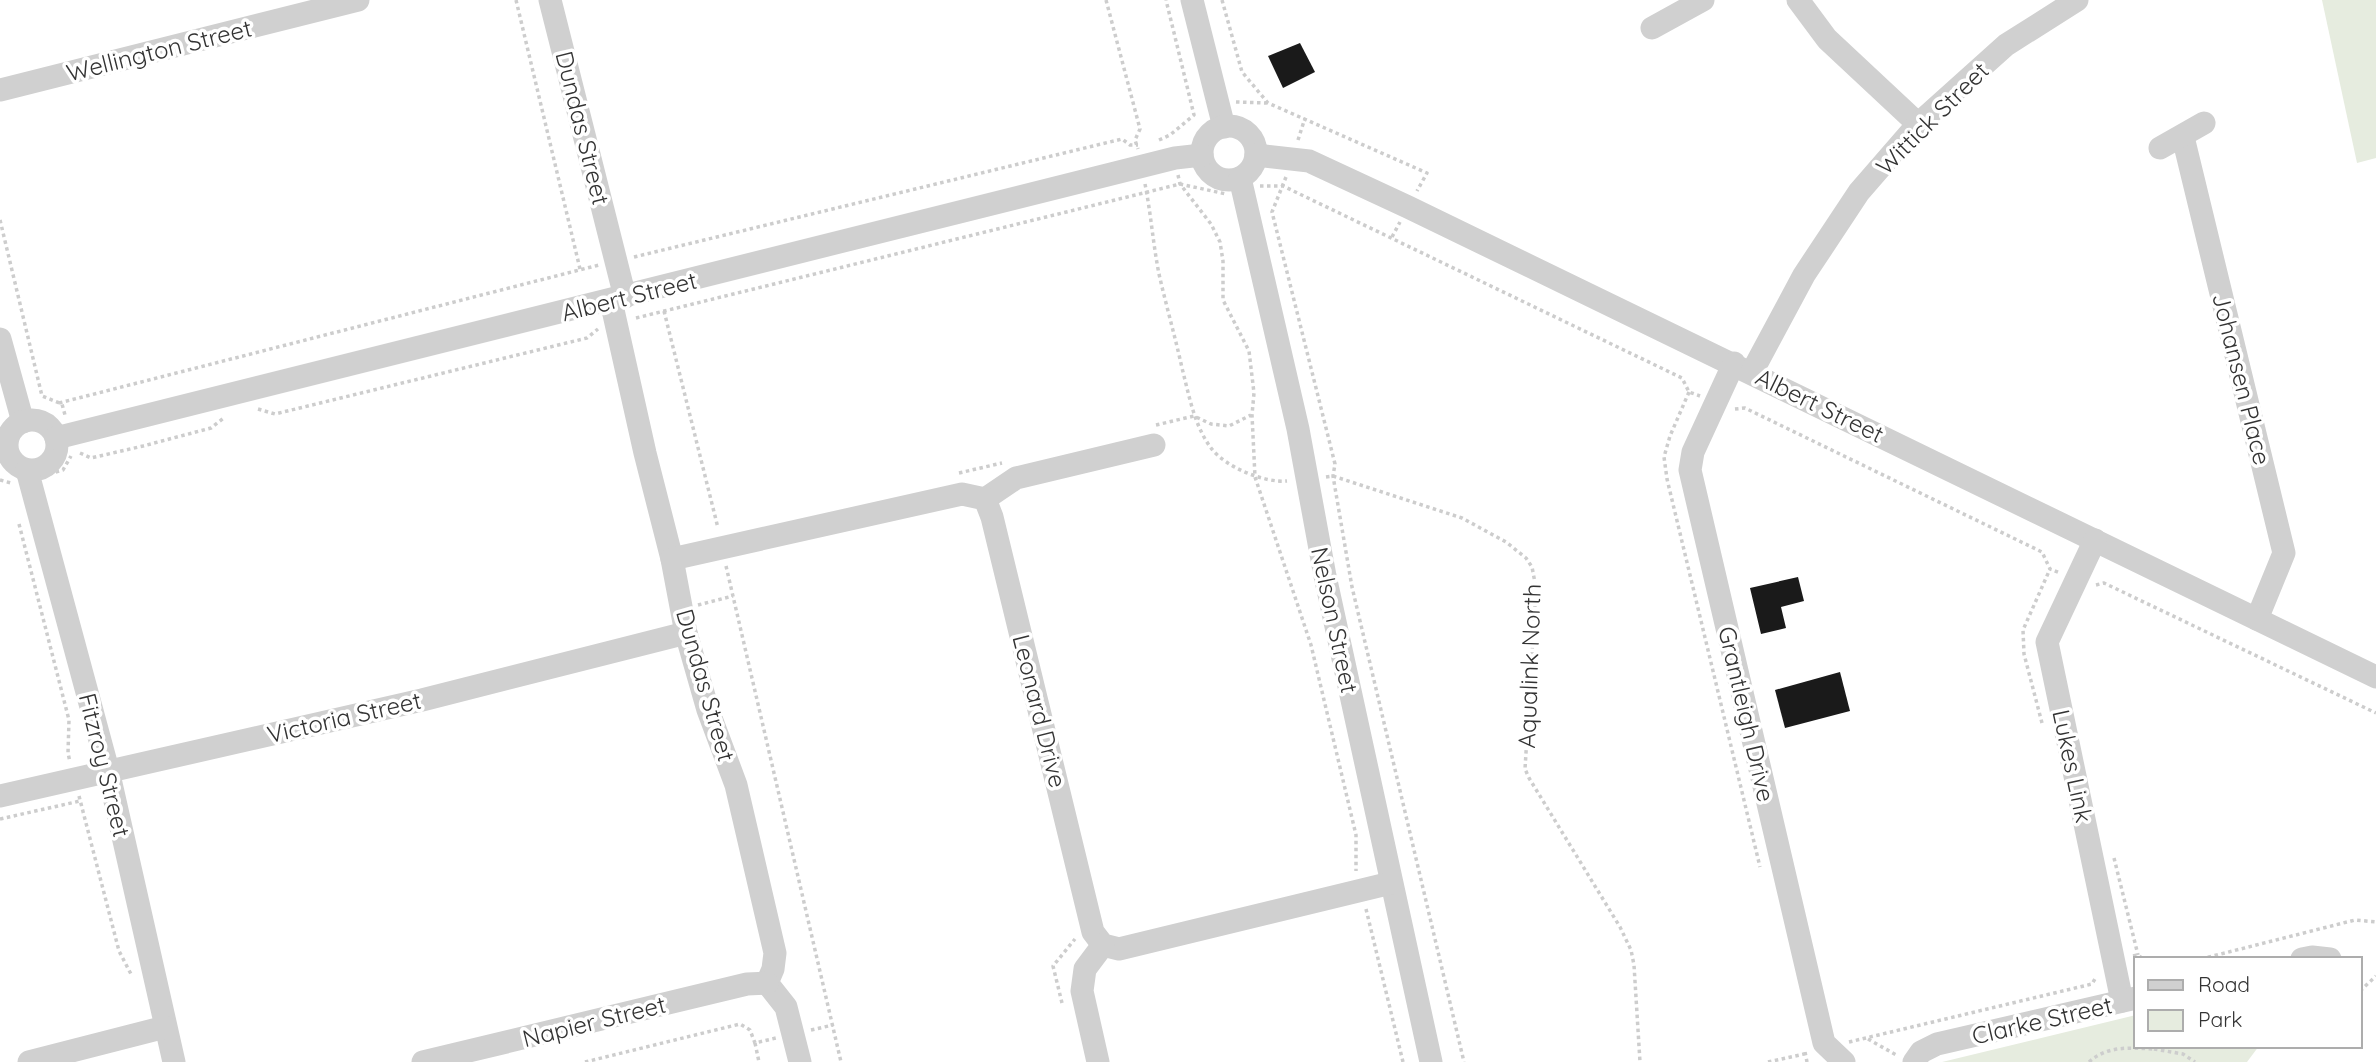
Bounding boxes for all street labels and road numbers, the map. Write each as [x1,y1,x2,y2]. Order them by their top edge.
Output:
street label: Wellington Street [63,12,255,88]
street label: Dundas Street [549,48,617,208]
street label: Wittick Street [1869,55,1995,181]
street label: Albert Street [558,265,700,327]
street label: Johansen Place [2206,290,2278,468]
street label: Albert Street [1751,361,1889,449]
street label: Nelson Street [1305,544,1365,696]
street label: Aqualink North [1511,583,1547,749]
street label: Dundas Street [670,605,742,765]
street label: Grantleigh Drive [1712,623,1782,805]
street label: Leonard Drive [1006,631,1074,791]
street label: Victoria Street [264,685,424,749]
street label: Fitzroy Street [73,690,137,840]
street label: Lukes Link [2046,707,2100,825]
street label: Napier Street [519,989,669,1053]
street label: Clarke Street [1969,989,2115,1051]

